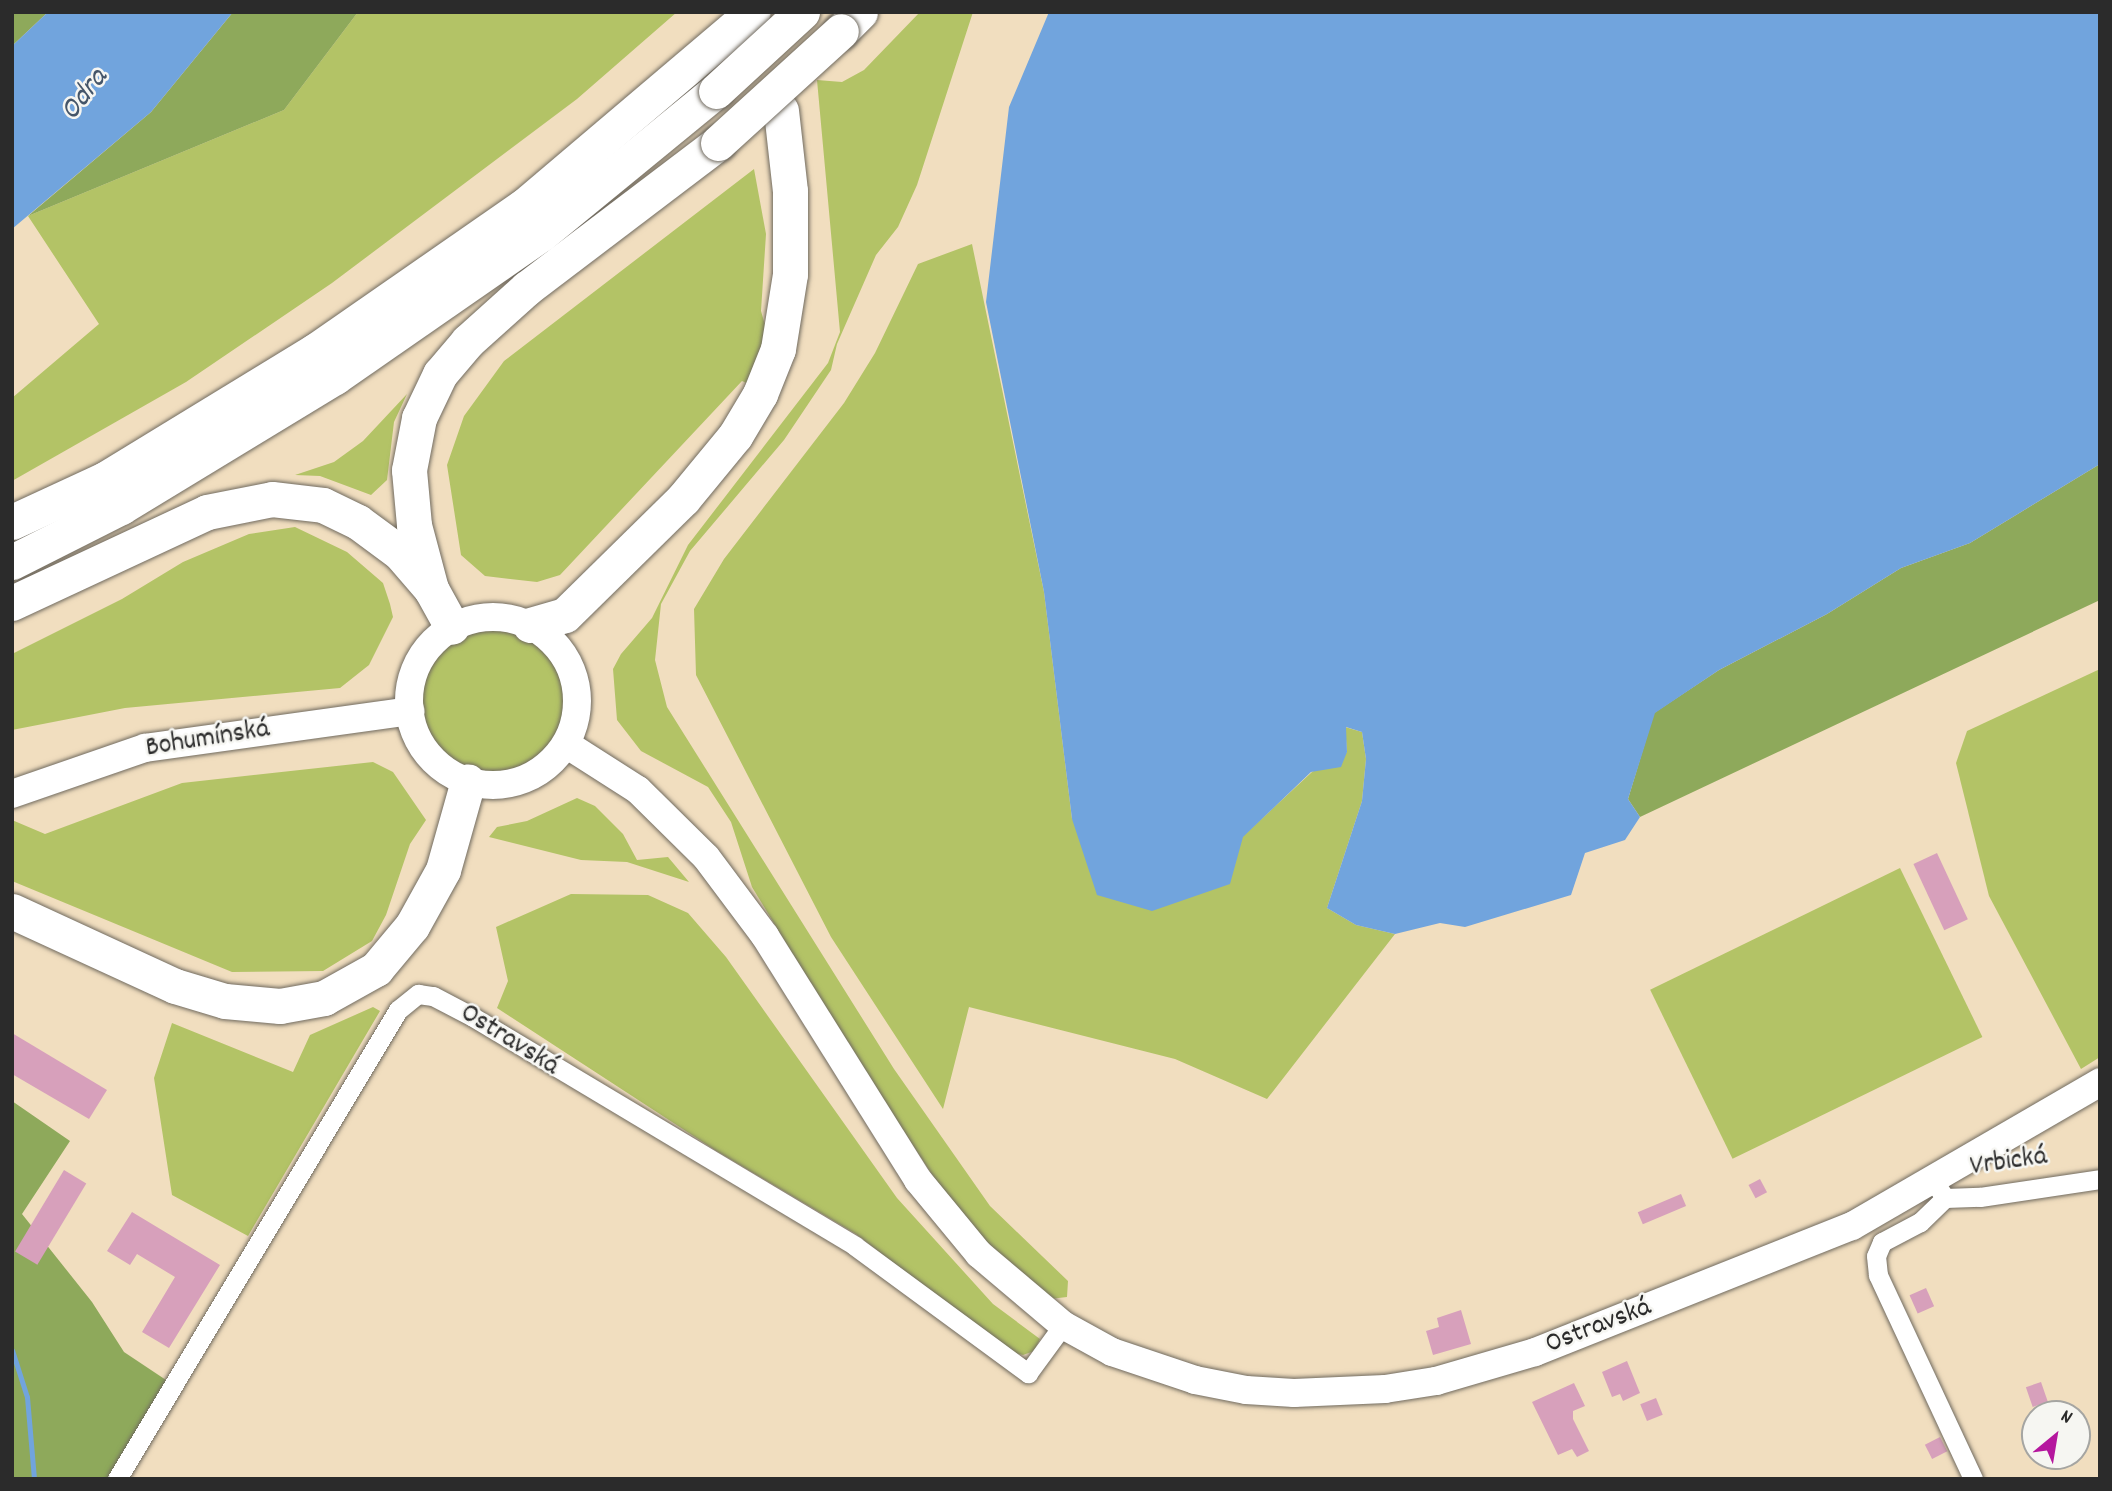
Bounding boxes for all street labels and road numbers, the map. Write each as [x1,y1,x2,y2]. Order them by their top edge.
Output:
street label: Bohumínská [144,714,272,766]
street label: Ostravská [453,997,565,1085]
street label: Vrbická [1968,1141,2050,1185]
street label: Ostravská [1541,1291,1657,1363]

